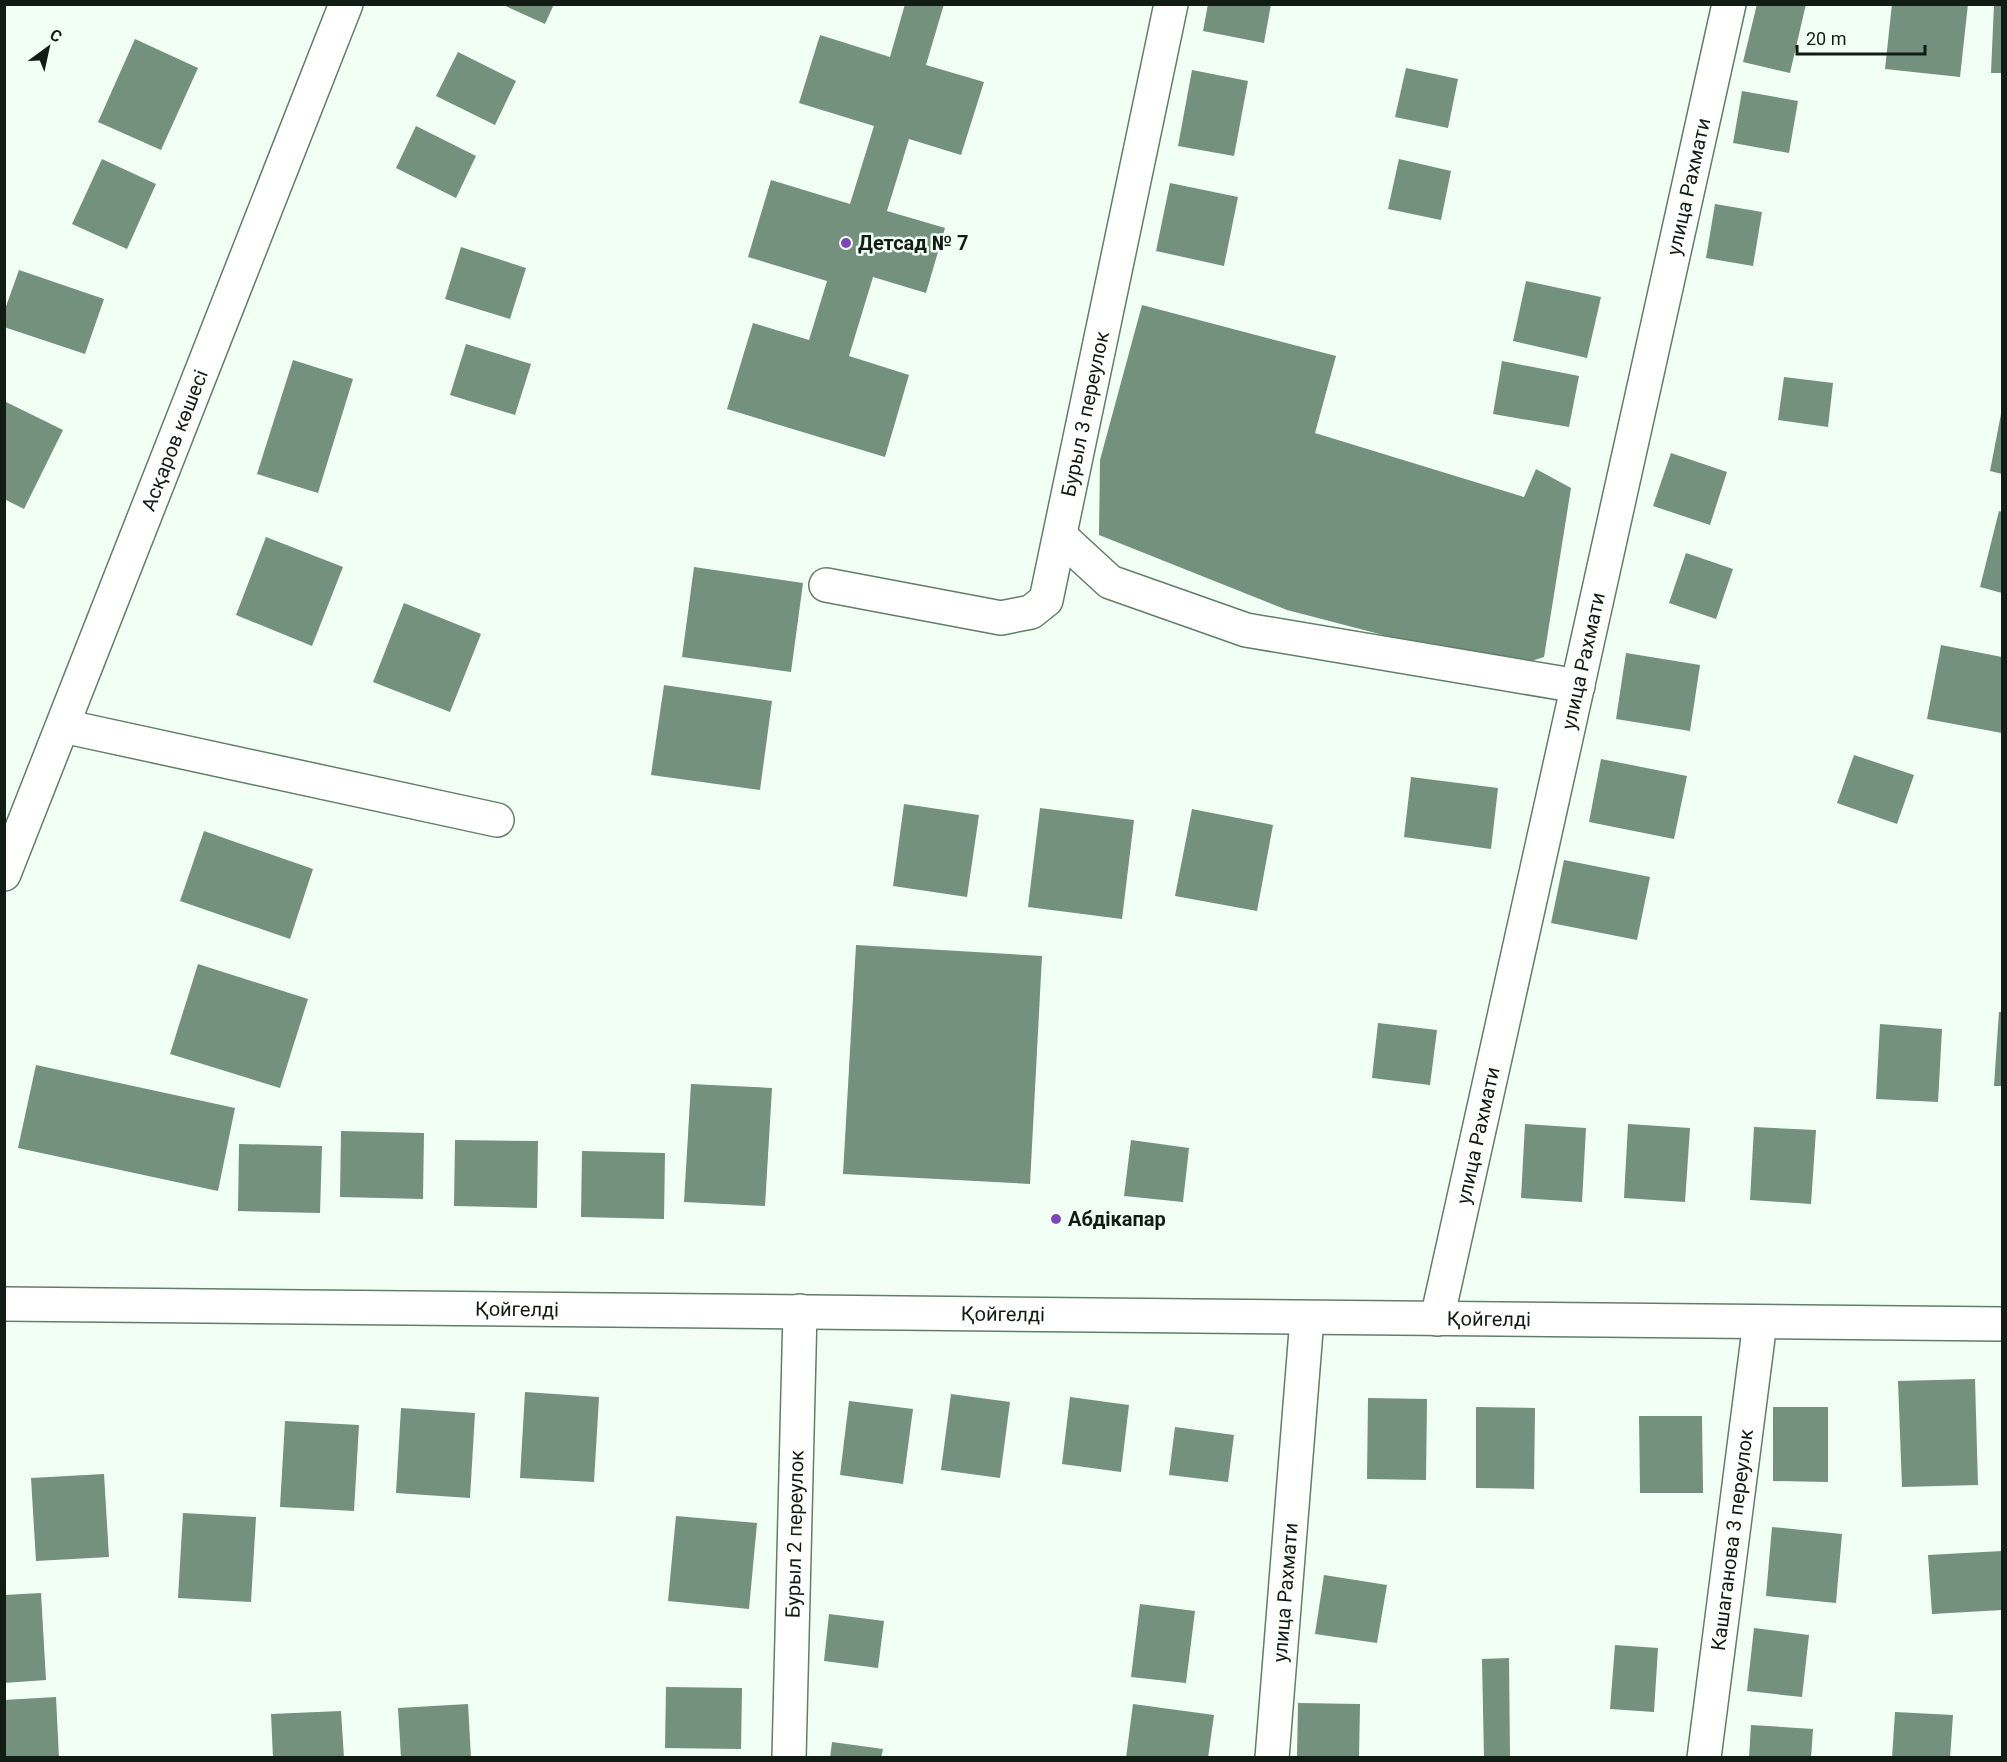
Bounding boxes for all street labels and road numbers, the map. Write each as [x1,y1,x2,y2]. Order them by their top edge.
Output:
street label: улица Рахмати [1662,116,1715,258]
street label: Бурыл 3 переулок [1056,329,1114,499]
street label: Асқаров көшесі [136,366,213,514]
street label: улица Рахмати [1556,590,1610,732]
street label: улица Рахмати [1451,1065,1505,1206]
street label: Қойгелді [475,1297,559,1322]
street label: Қойгелді [961,1302,1045,1326]
street label: Қойгелді [1447,1306,1531,1331]
street label: Кашаганова 3 переулок [1706,1427,1758,1652]
street label: Бурыл 2 переулок [780,1449,809,1618]
street label: улица Рахмати [1268,1522,1303,1663]

